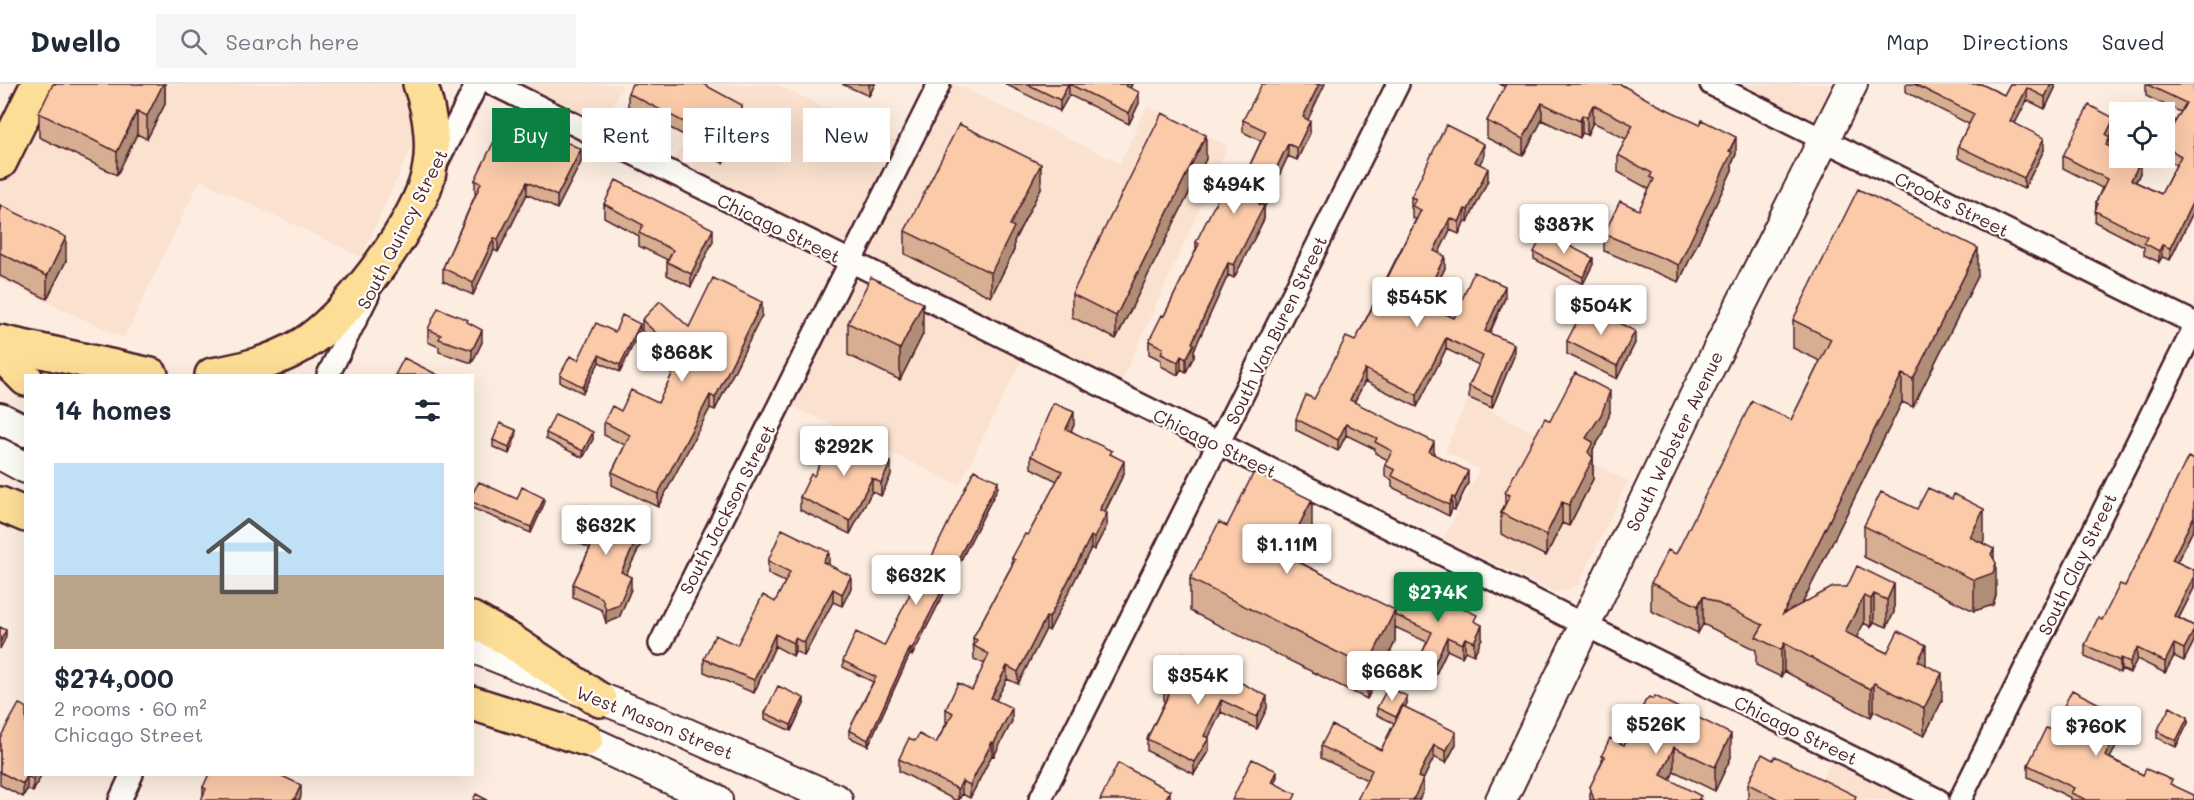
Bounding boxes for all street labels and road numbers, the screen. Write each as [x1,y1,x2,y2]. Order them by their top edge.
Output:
street label: South Quincy Street [351,145,453,313]
street label: Crooks Street [1891,166,2013,242]
street label: Chicago Street [713,188,845,268]
street label: South Van Buren Street [1220,232,1332,428]
street label: South Webster Avenue [1620,347,1728,535]
street label: Chicago Street [1149,403,1281,483]
street label: South Jackson Street [674,420,780,598]
street label: South Clay Street [2032,489,2122,639]
street label: West Mason Street [573,680,737,764]
street label: Chicago Street [1730,690,1862,770]

